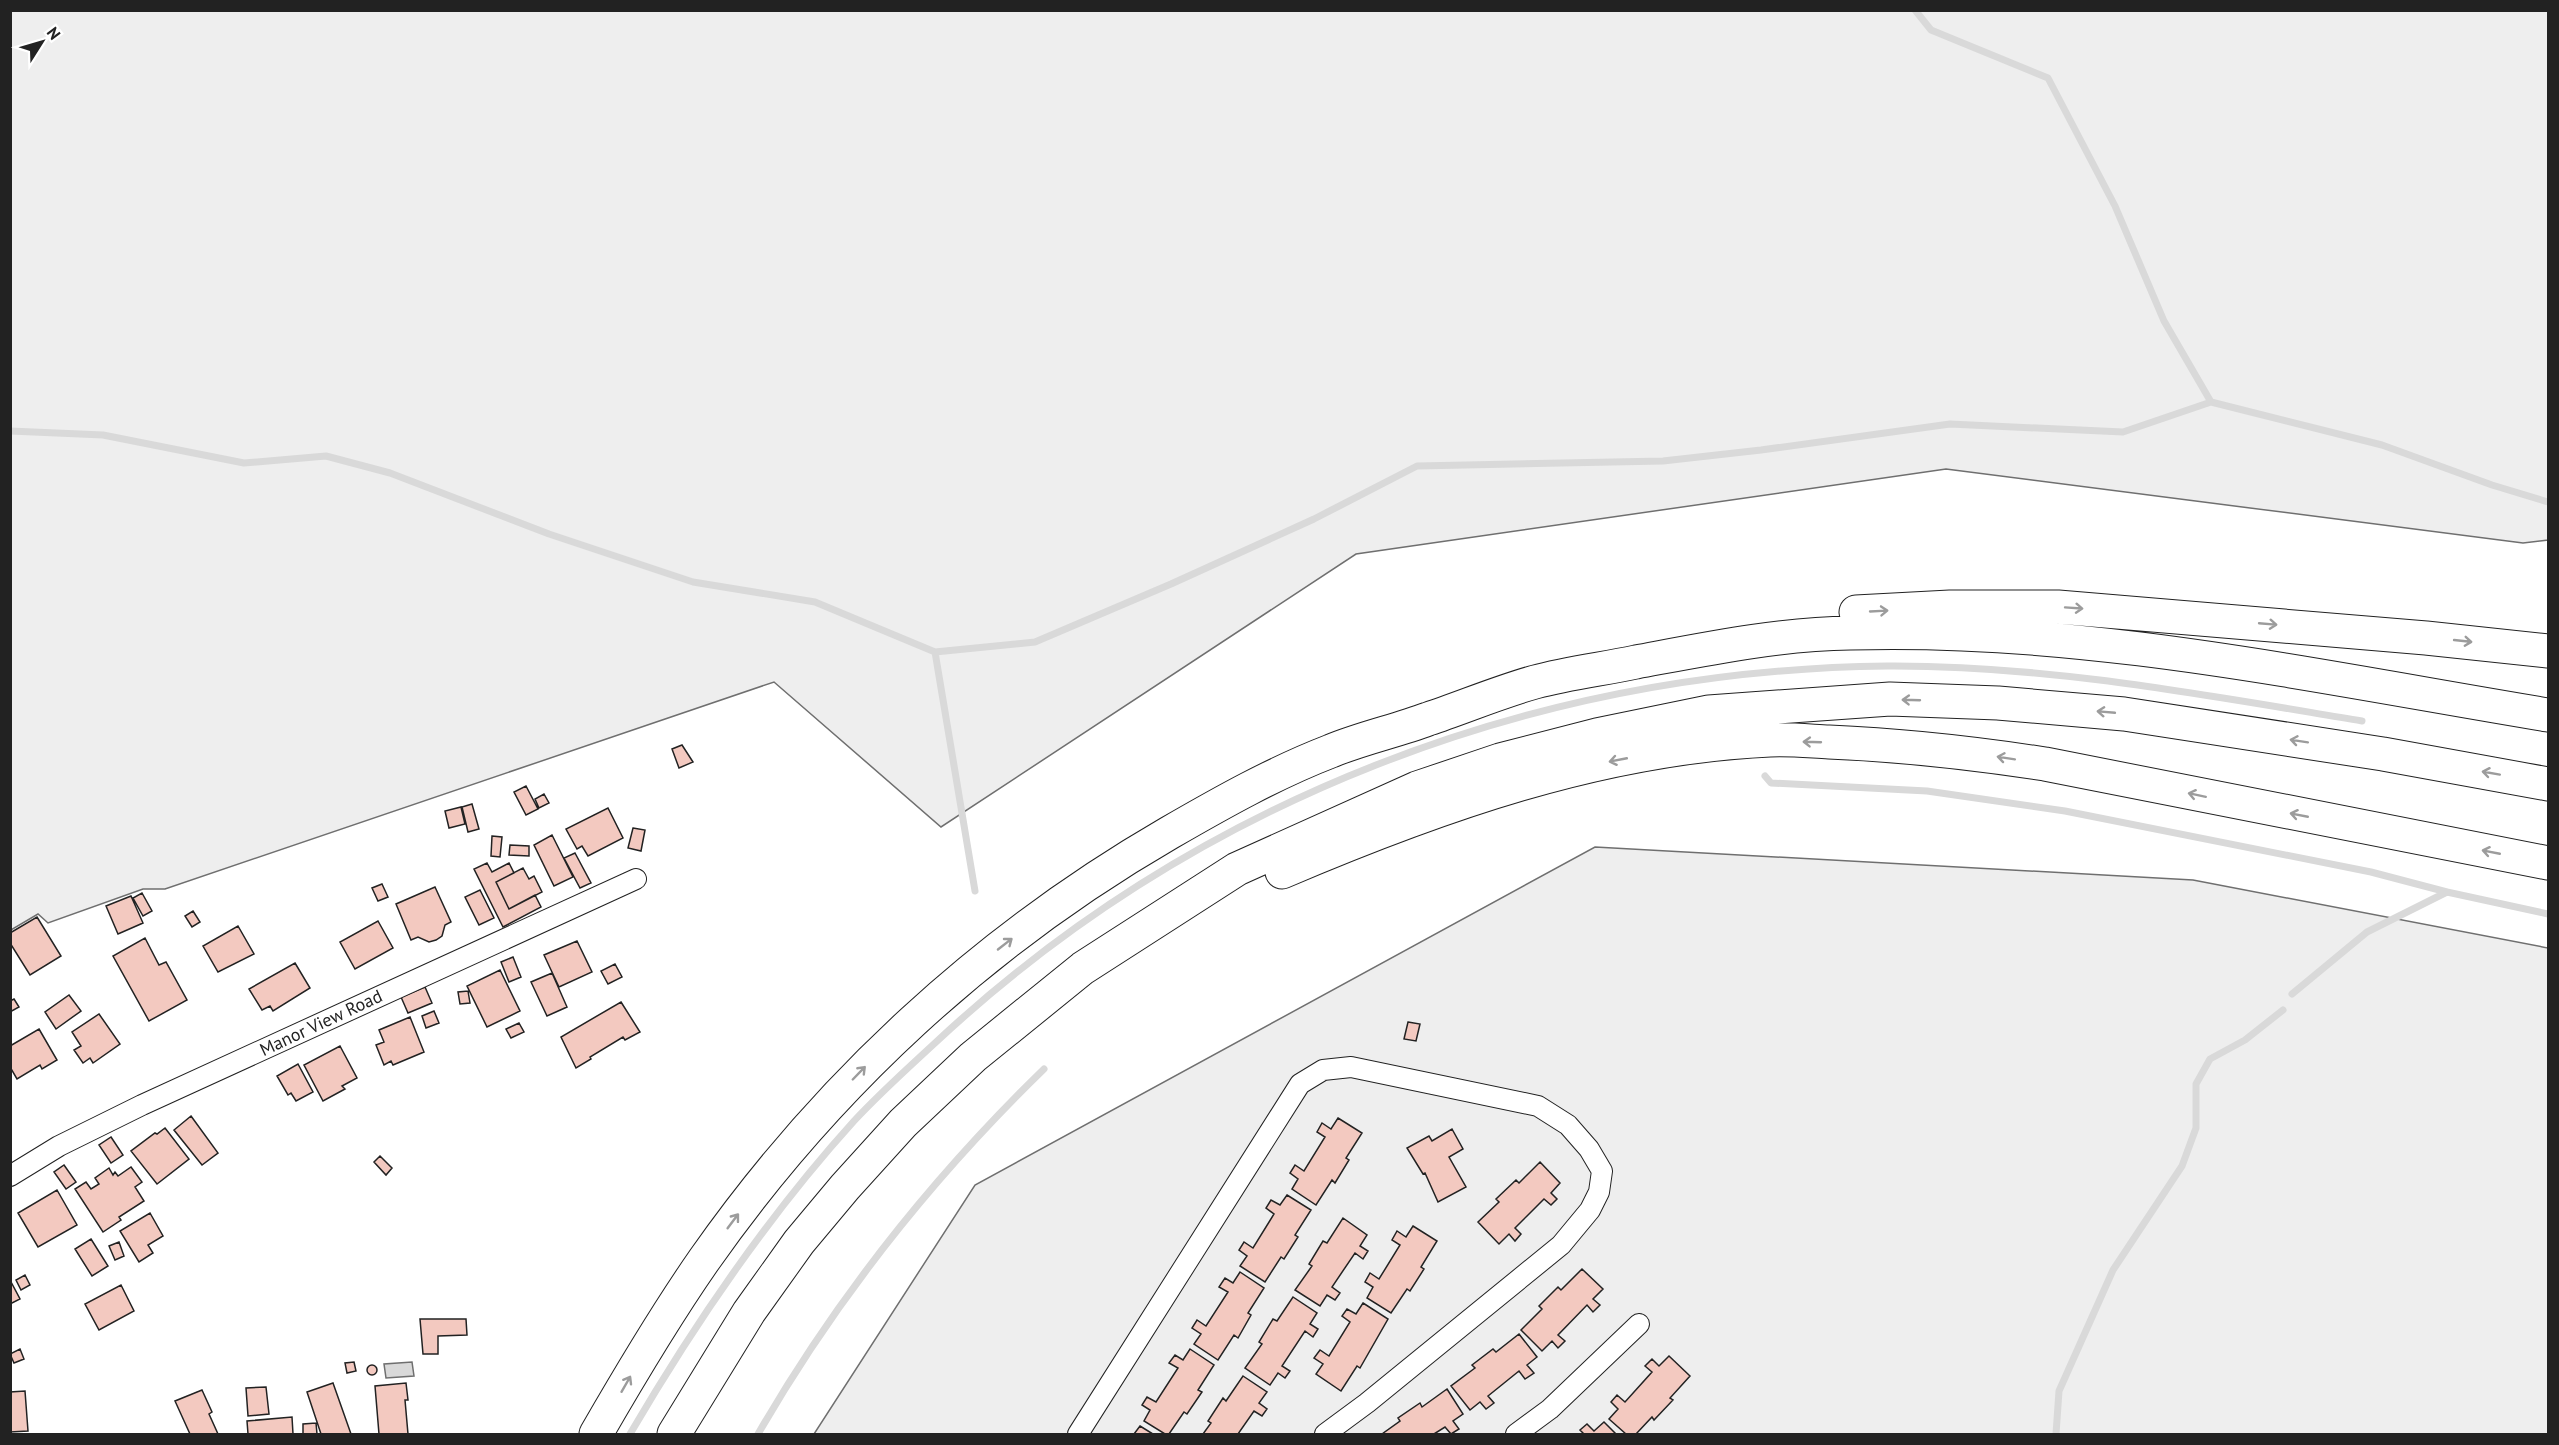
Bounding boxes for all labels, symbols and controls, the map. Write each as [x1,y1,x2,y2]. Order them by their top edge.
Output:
north arrow [12,12,72,72]
text: N [43,23,65,43]
one-way arrow [2064,602,2084,613]
one-way arrow [1869,605,1889,616]
one-way arrow [2258,619,2278,630]
one-way arrow [2452,636,2472,647]
one-way arrow [1902,694,1922,706]
one-way arrow [2096,706,2116,717]
one-way arrow [1802,736,1822,747]
one-way arrow [2289,736,2309,747]
one-way arrow [1996,752,2016,763]
one-way arrow [1609,755,1628,766]
one-way arrow [2482,768,2501,779]
one-way arrow [2188,789,2207,800]
one-way arrow [2290,809,2310,820]
one-way arrow [2482,846,2501,857]
one-way arrow [997,937,1013,950]
street label: Manor View Road [256,984,386,1061]
one-way arrow [852,1065,866,1080]
one-way arrow [727,1214,740,1230]
one-way arrow [620,1376,632,1393]

